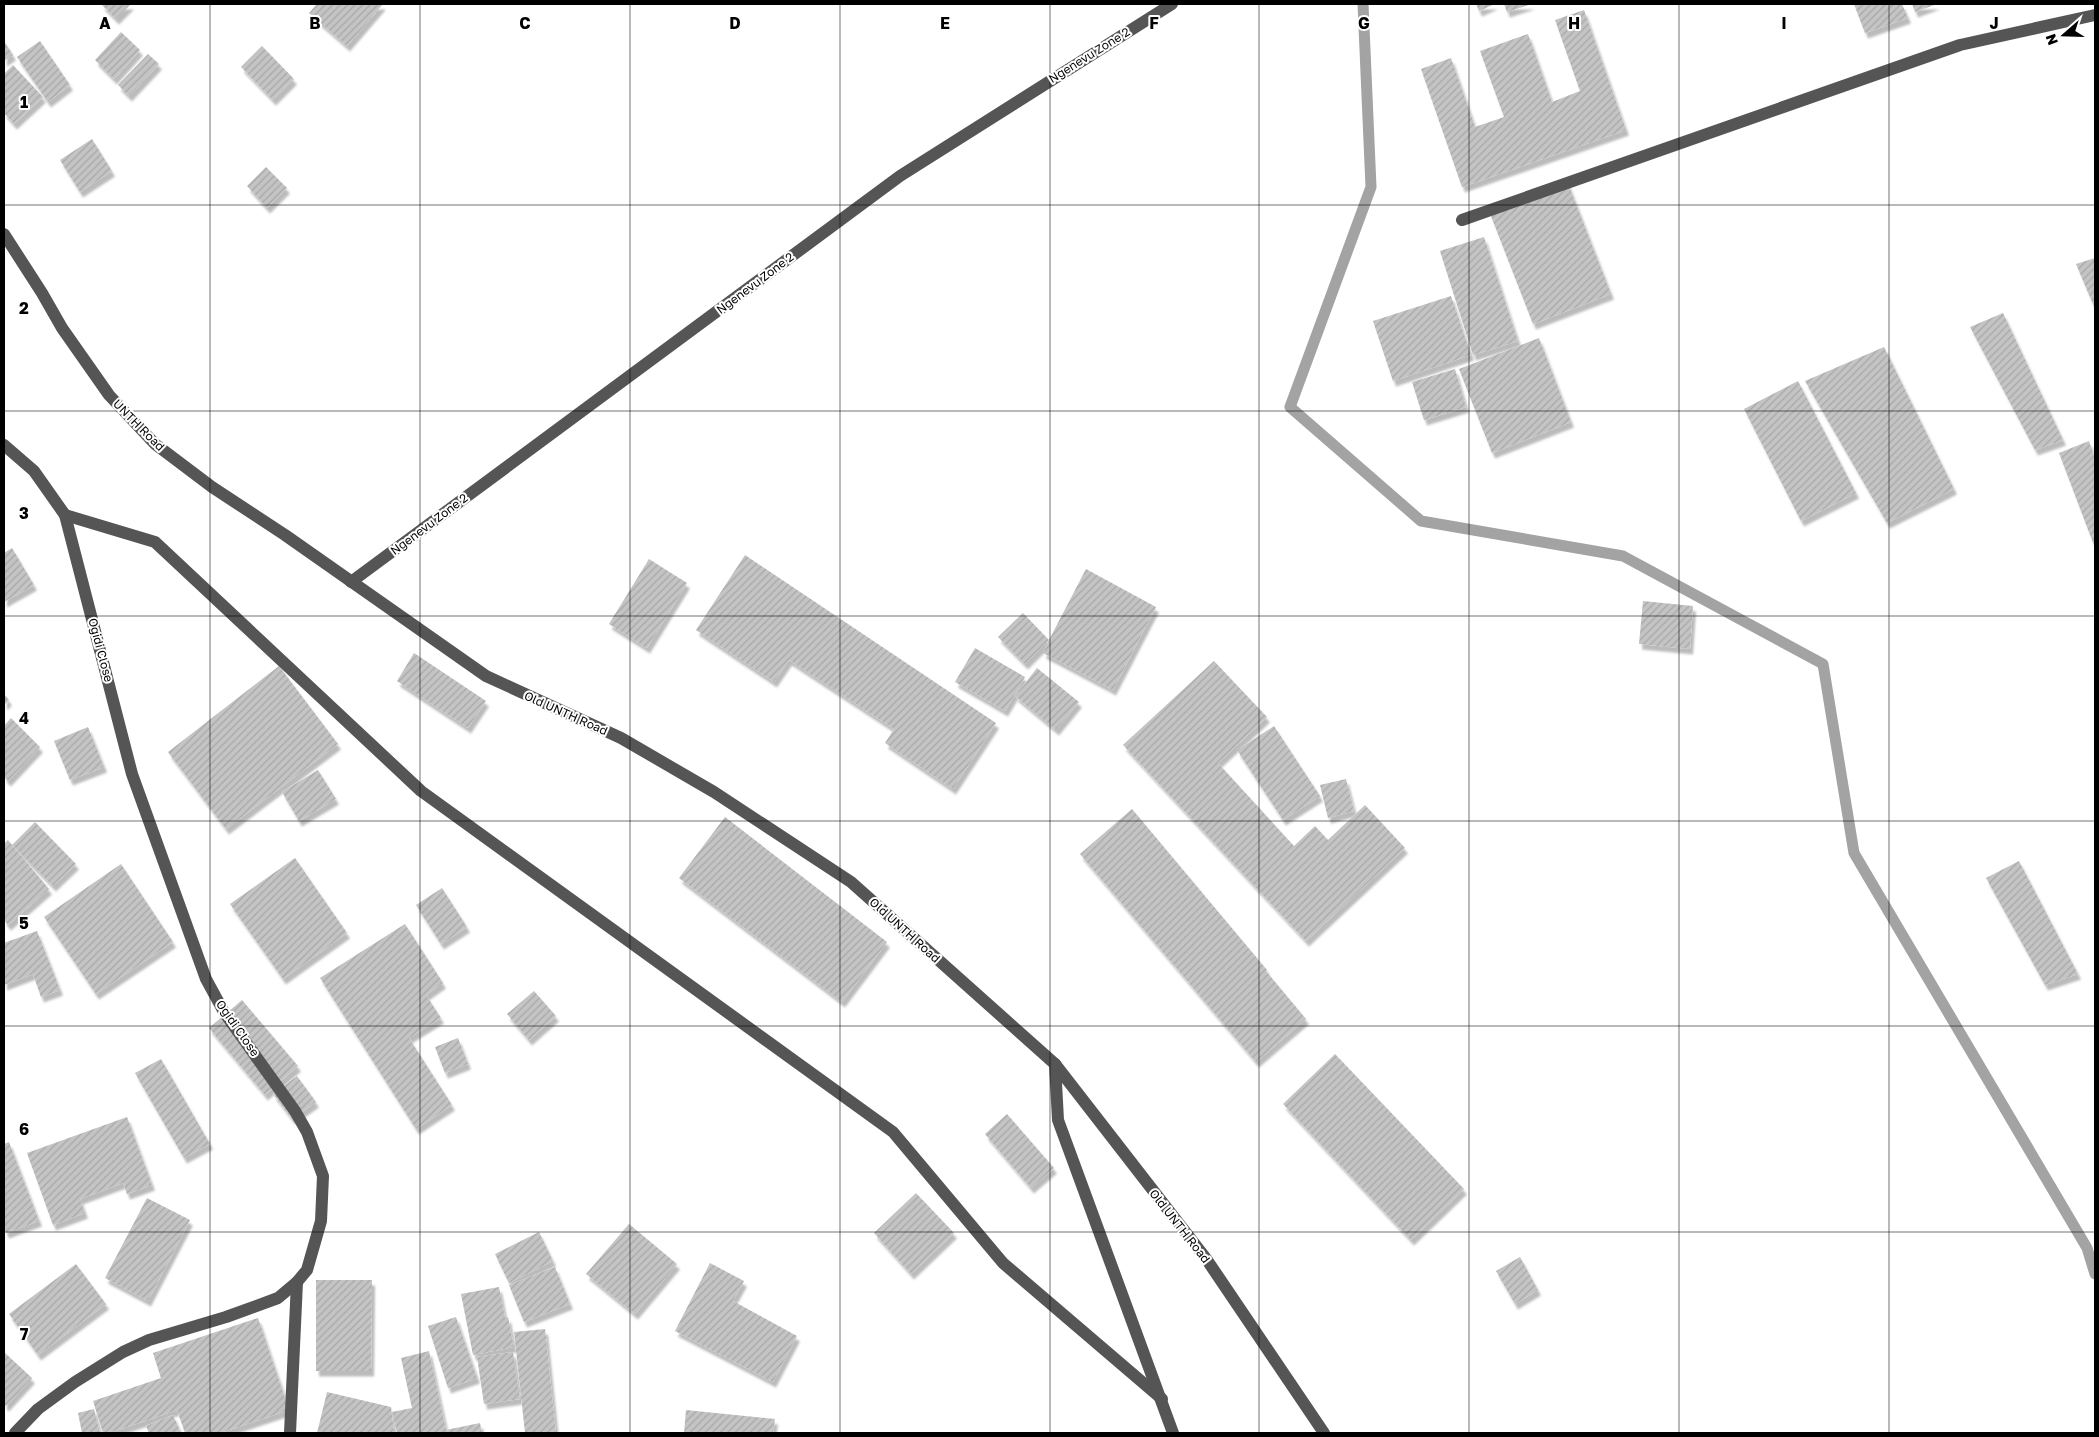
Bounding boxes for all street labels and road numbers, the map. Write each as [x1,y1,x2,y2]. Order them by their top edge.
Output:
street label: Ngenevu Zone 2 [1046,24,1132,86]
street label: Ngenevu Zone 2 [713,249,797,317]
street label: UNTH Road [110,396,168,454]
street label: Ngenevu Zone 2 [387,490,471,558]
street label: Ogidi Close [85,616,117,684]
street label: Old UNTH Road [522,688,610,738]
street label: Old UNTH Road [867,894,943,966]
street label: Ogidi Close [213,997,263,1059]
street label: Old UNTH Road [1146,1186,1214,1266]

